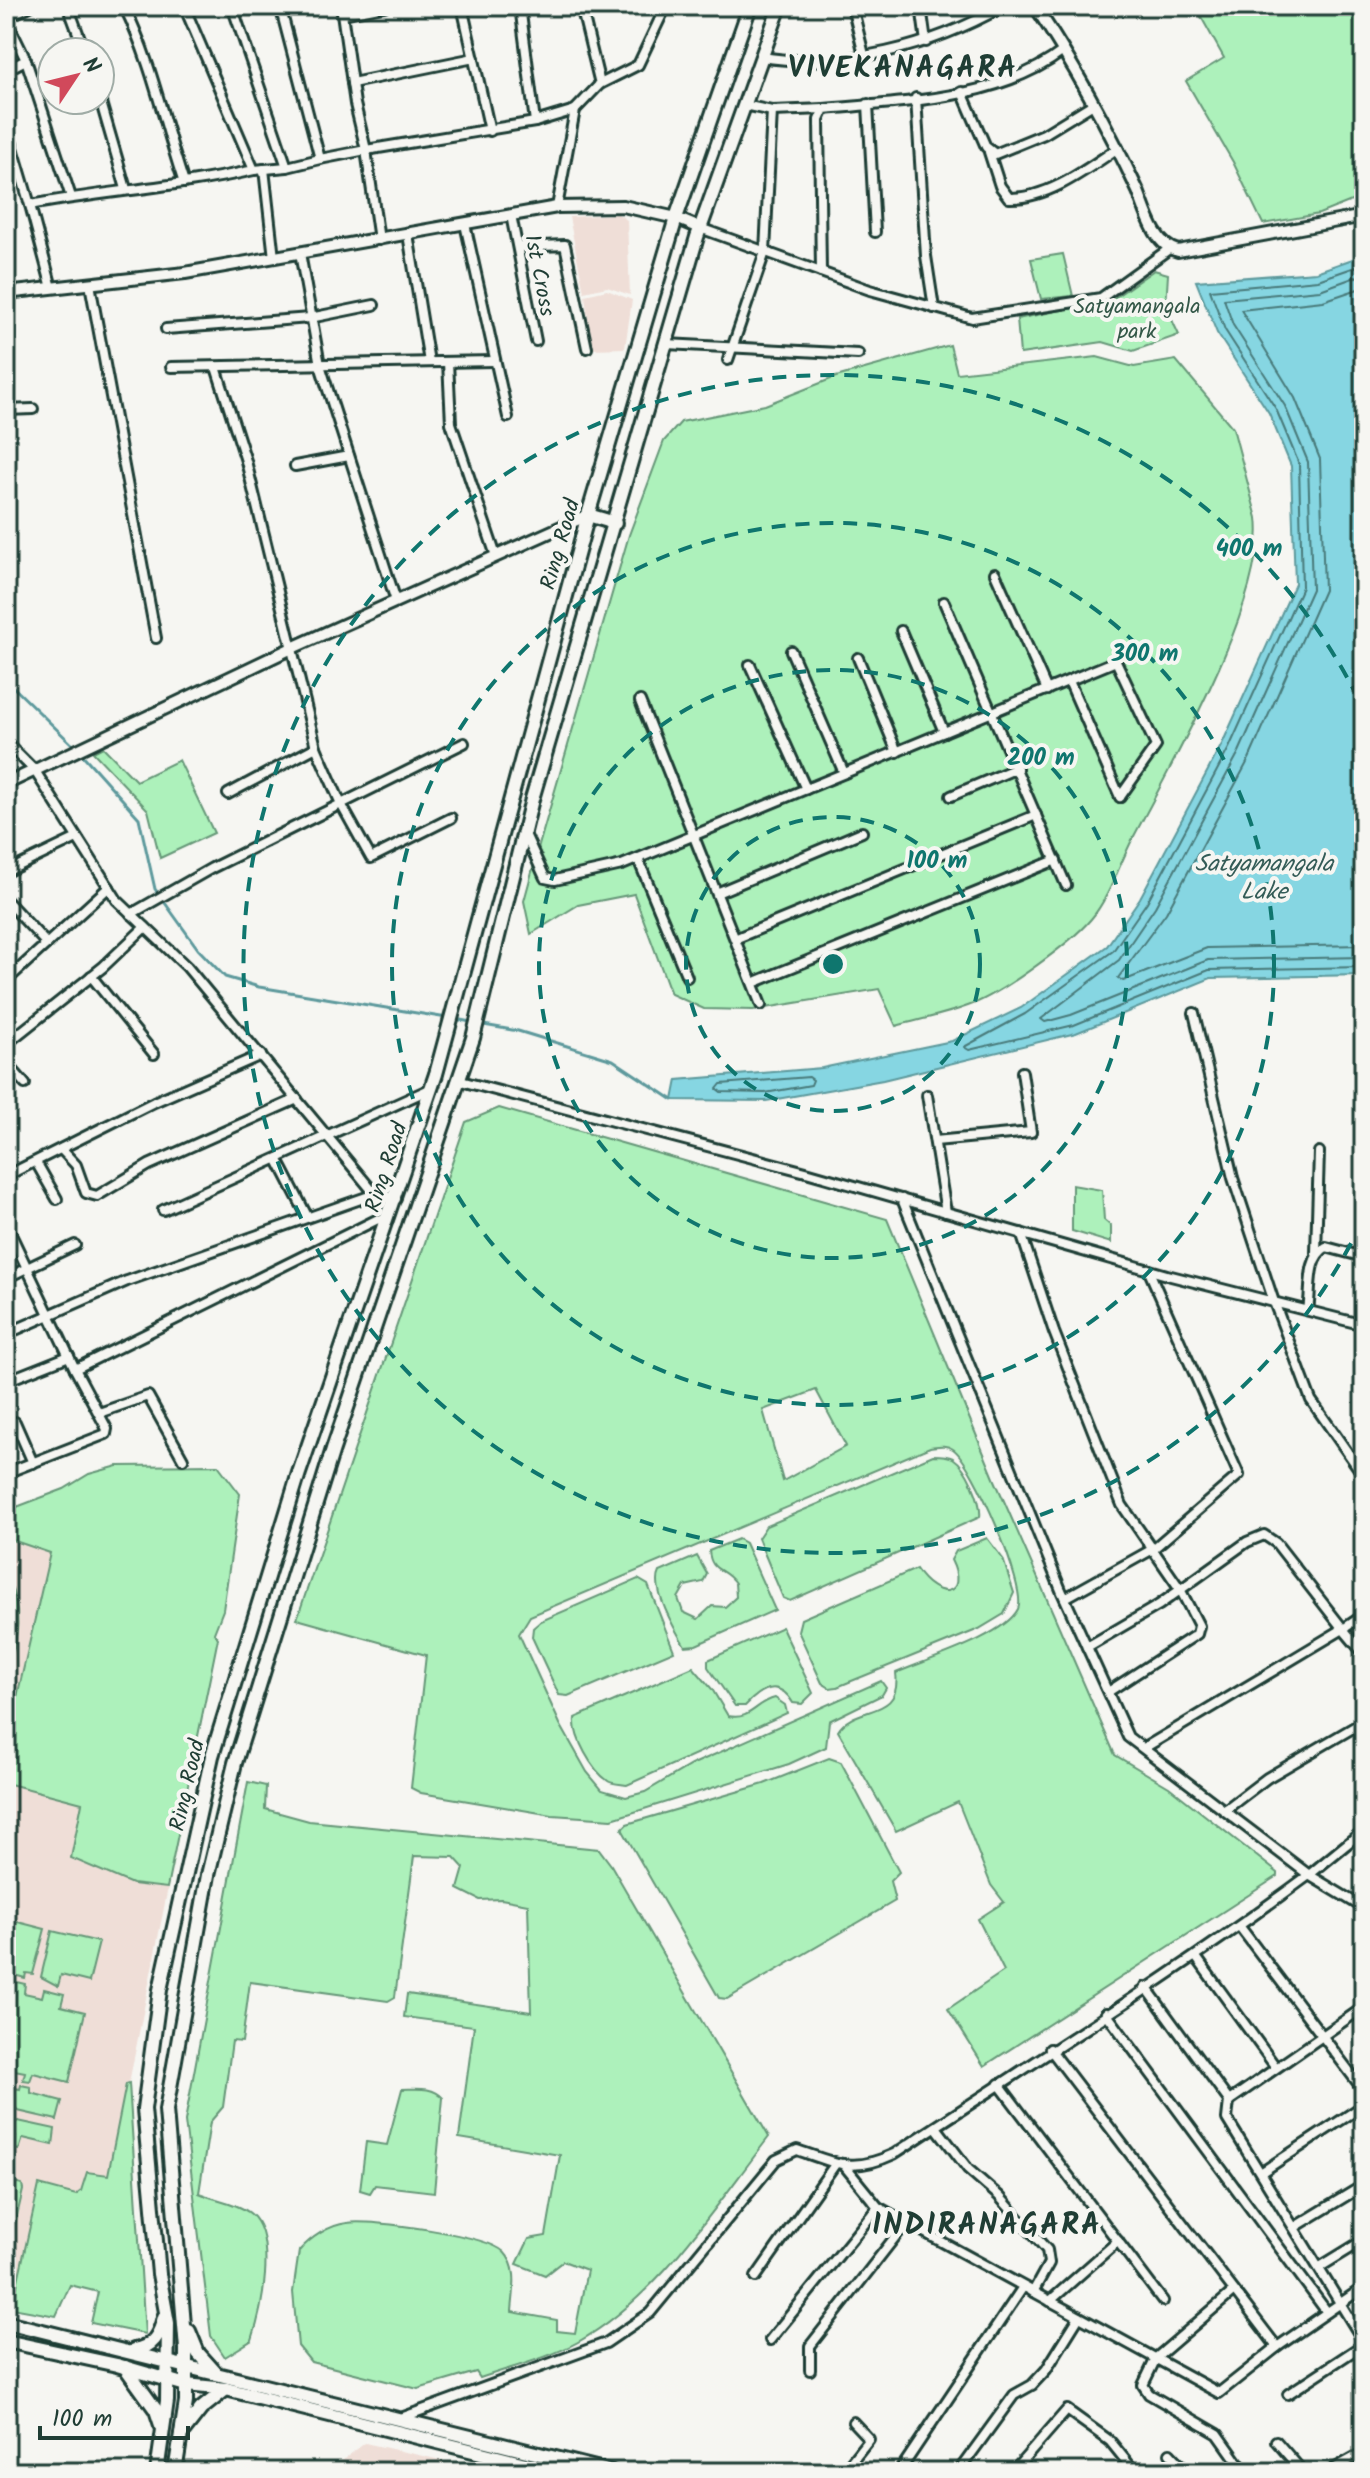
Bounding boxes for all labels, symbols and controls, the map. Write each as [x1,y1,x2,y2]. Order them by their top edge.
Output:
north arrow [36,36,116,116]
district label: VIVEKANAGARA [788,45,1018,93]
text: N [72,50,109,82]
street label: 1st Cross [513,232,564,320]
park label: Satyamangala park [1073,290,1201,350]
street label: Ring Road [532,494,591,594]
text: 400 m [1216,530,1282,569]
text: 300 m [1111,635,1178,674]
text: 200 m [1007,739,1075,778]
text: 100 m [907,842,967,881]
water label: Satyamangala Lake [1195,845,1335,912]
centre of rings [819,950,847,978]
street label: Ring Road [356,1117,419,1218]
street label: Ring Road [161,1735,216,1835]
district label: INDIRANAGARA [872,2202,1102,2250]
scale bar [40,2390,188,2440]
text: 100 m [52,2400,112,2439]

